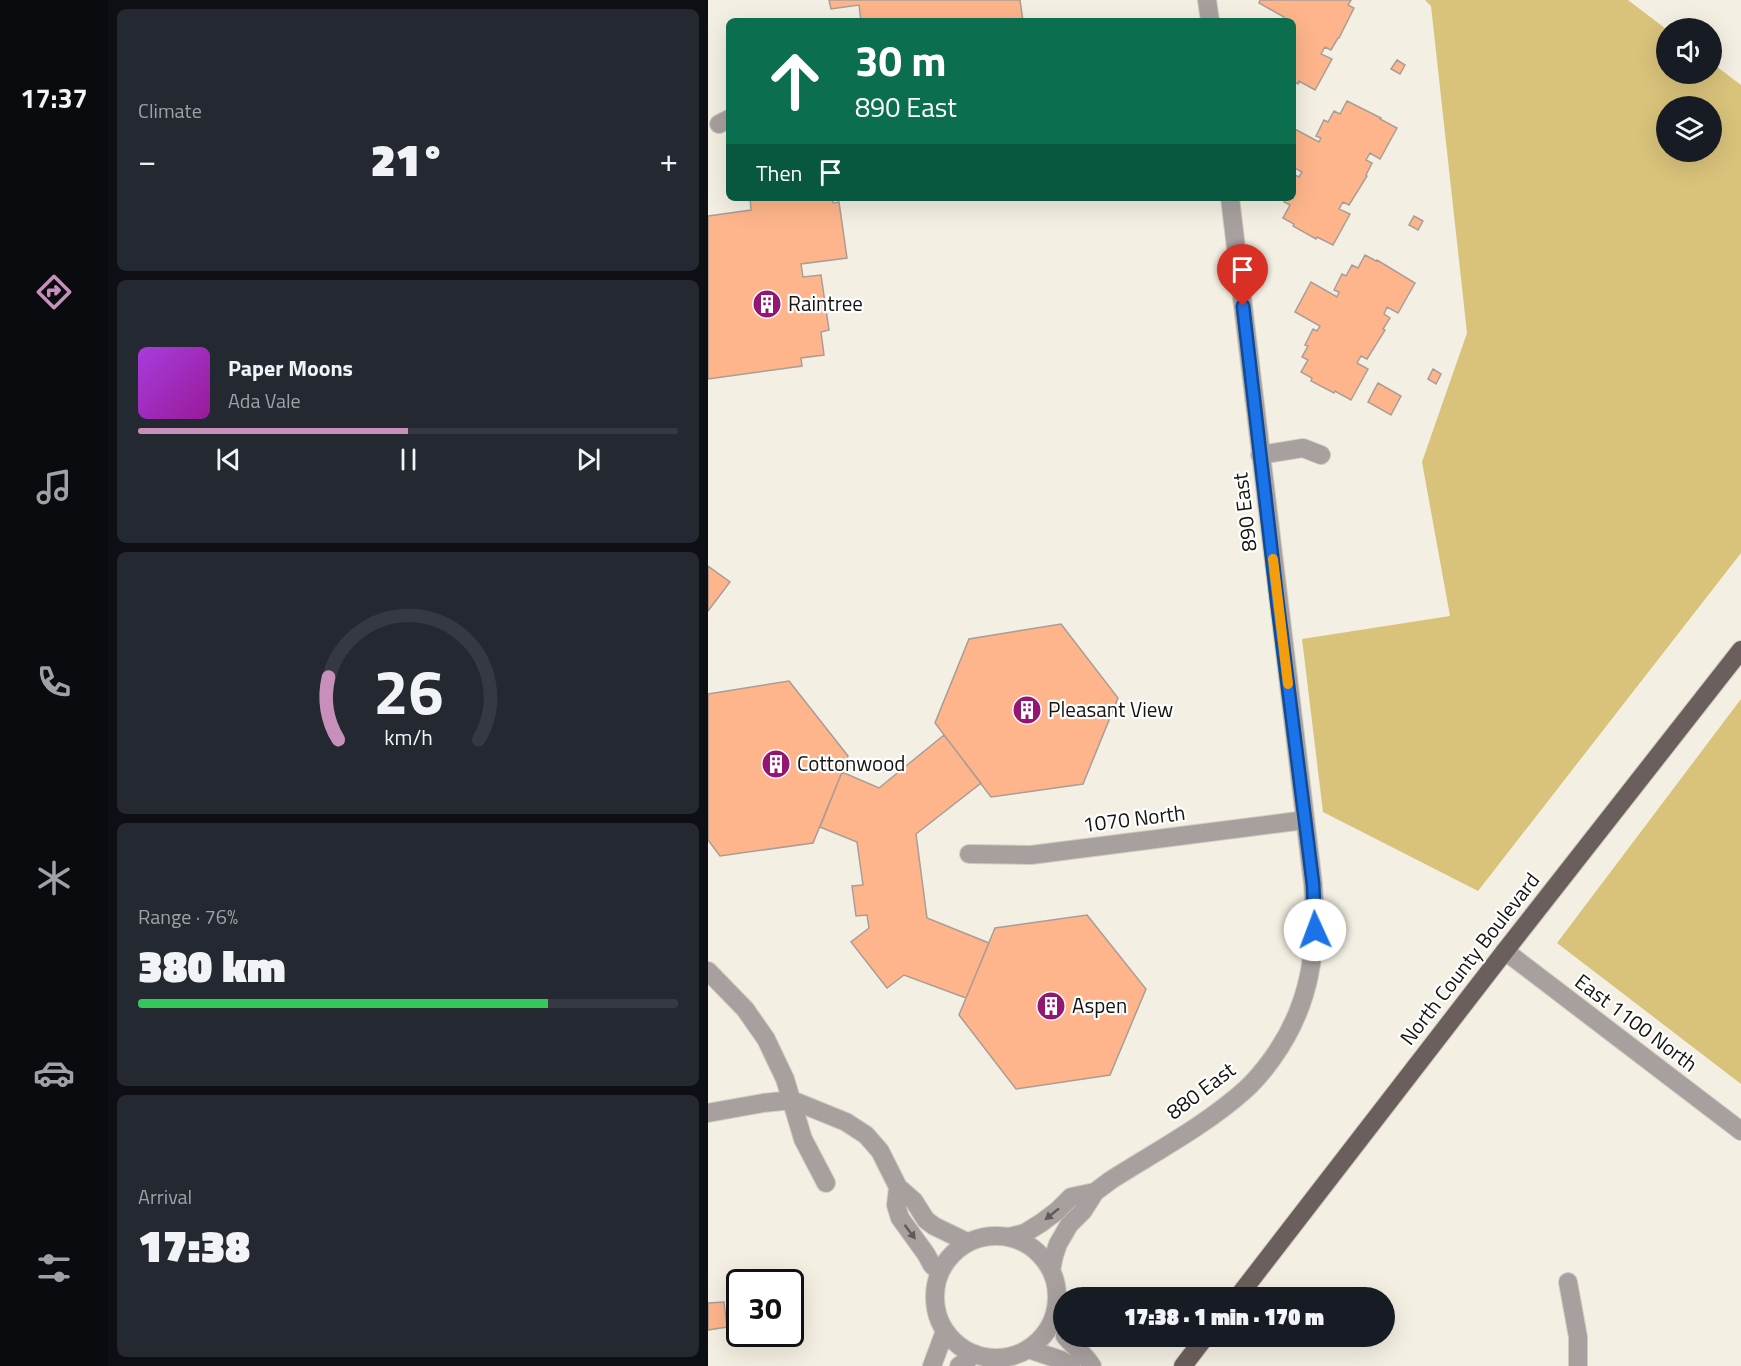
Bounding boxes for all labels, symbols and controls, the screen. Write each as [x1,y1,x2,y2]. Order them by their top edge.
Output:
map controls [1656,18,1722,162]
button: sound [1656,18,1722,84]
text: 30 m [855,28,947,92]
icon: ahead [756,42,834,120]
text: 17:37 [20,77,88,118]
text: 890 East [855,86,957,127]
text: Climate [138,95,202,126]
button: layers [1656,96,1722,162]
text: 21° [371,125,445,193]
text: − [138,135,156,185]
text: + [660,135,678,185]
text: Then [756,156,802,190]
icon: arrive [814,156,847,189]
pin [1217,244,1268,306]
icon: arrive [1226,253,1259,286]
icon: directions [33,271,75,313]
place label: Raintree [788,287,863,319]
building icon: Raintree [751,288,783,320]
text: Paper Moons [228,351,353,385]
text: Ada Vale [228,385,301,416]
icon: previous [212,443,245,476]
icon: pause [392,443,425,476]
icon: next [572,443,605,476]
icon: music [33,466,75,508]
street label: 890 East [1223,470,1265,553]
text: 26 [373,643,443,738]
icon: phone [33,661,75,703]
place label: Pleasant View [1048,693,1173,725]
building icon: Pleasant View [1011,694,1043,726]
text: km/h [384,721,432,753]
place label: Cottonwood [797,747,905,779]
building icon: Cottonwood [760,748,792,780]
street label: 1070 North [1081,796,1187,840]
icon: climate [33,857,75,899]
street label: North County Boulevard [1391,865,1547,1052]
position arrow [1283,898,1347,962]
text: Range · 76% [138,901,238,932]
text: 380 km [138,931,286,999]
street label: East 1100 North [1568,965,1705,1079]
place label: Aspen [1072,989,1127,1021]
building icon: Aspen [1035,990,1067,1022]
icon: car [33,1052,75,1094]
street label: 880 East [1159,1053,1242,1127]
text: Arrival [138,1181,192,1212]
one-way arrow [1045,1208,1060,1220]
text: 17:38 [138,1211,250,1279]
one-way arrow [904,1224,916,1240]
icon: filters [33,1247,75,1289]
speed limit sign: 30 [726,1269,804,1347]
text: 17:38 · 1 min · 170 m [1124,1300,1324,1334]

